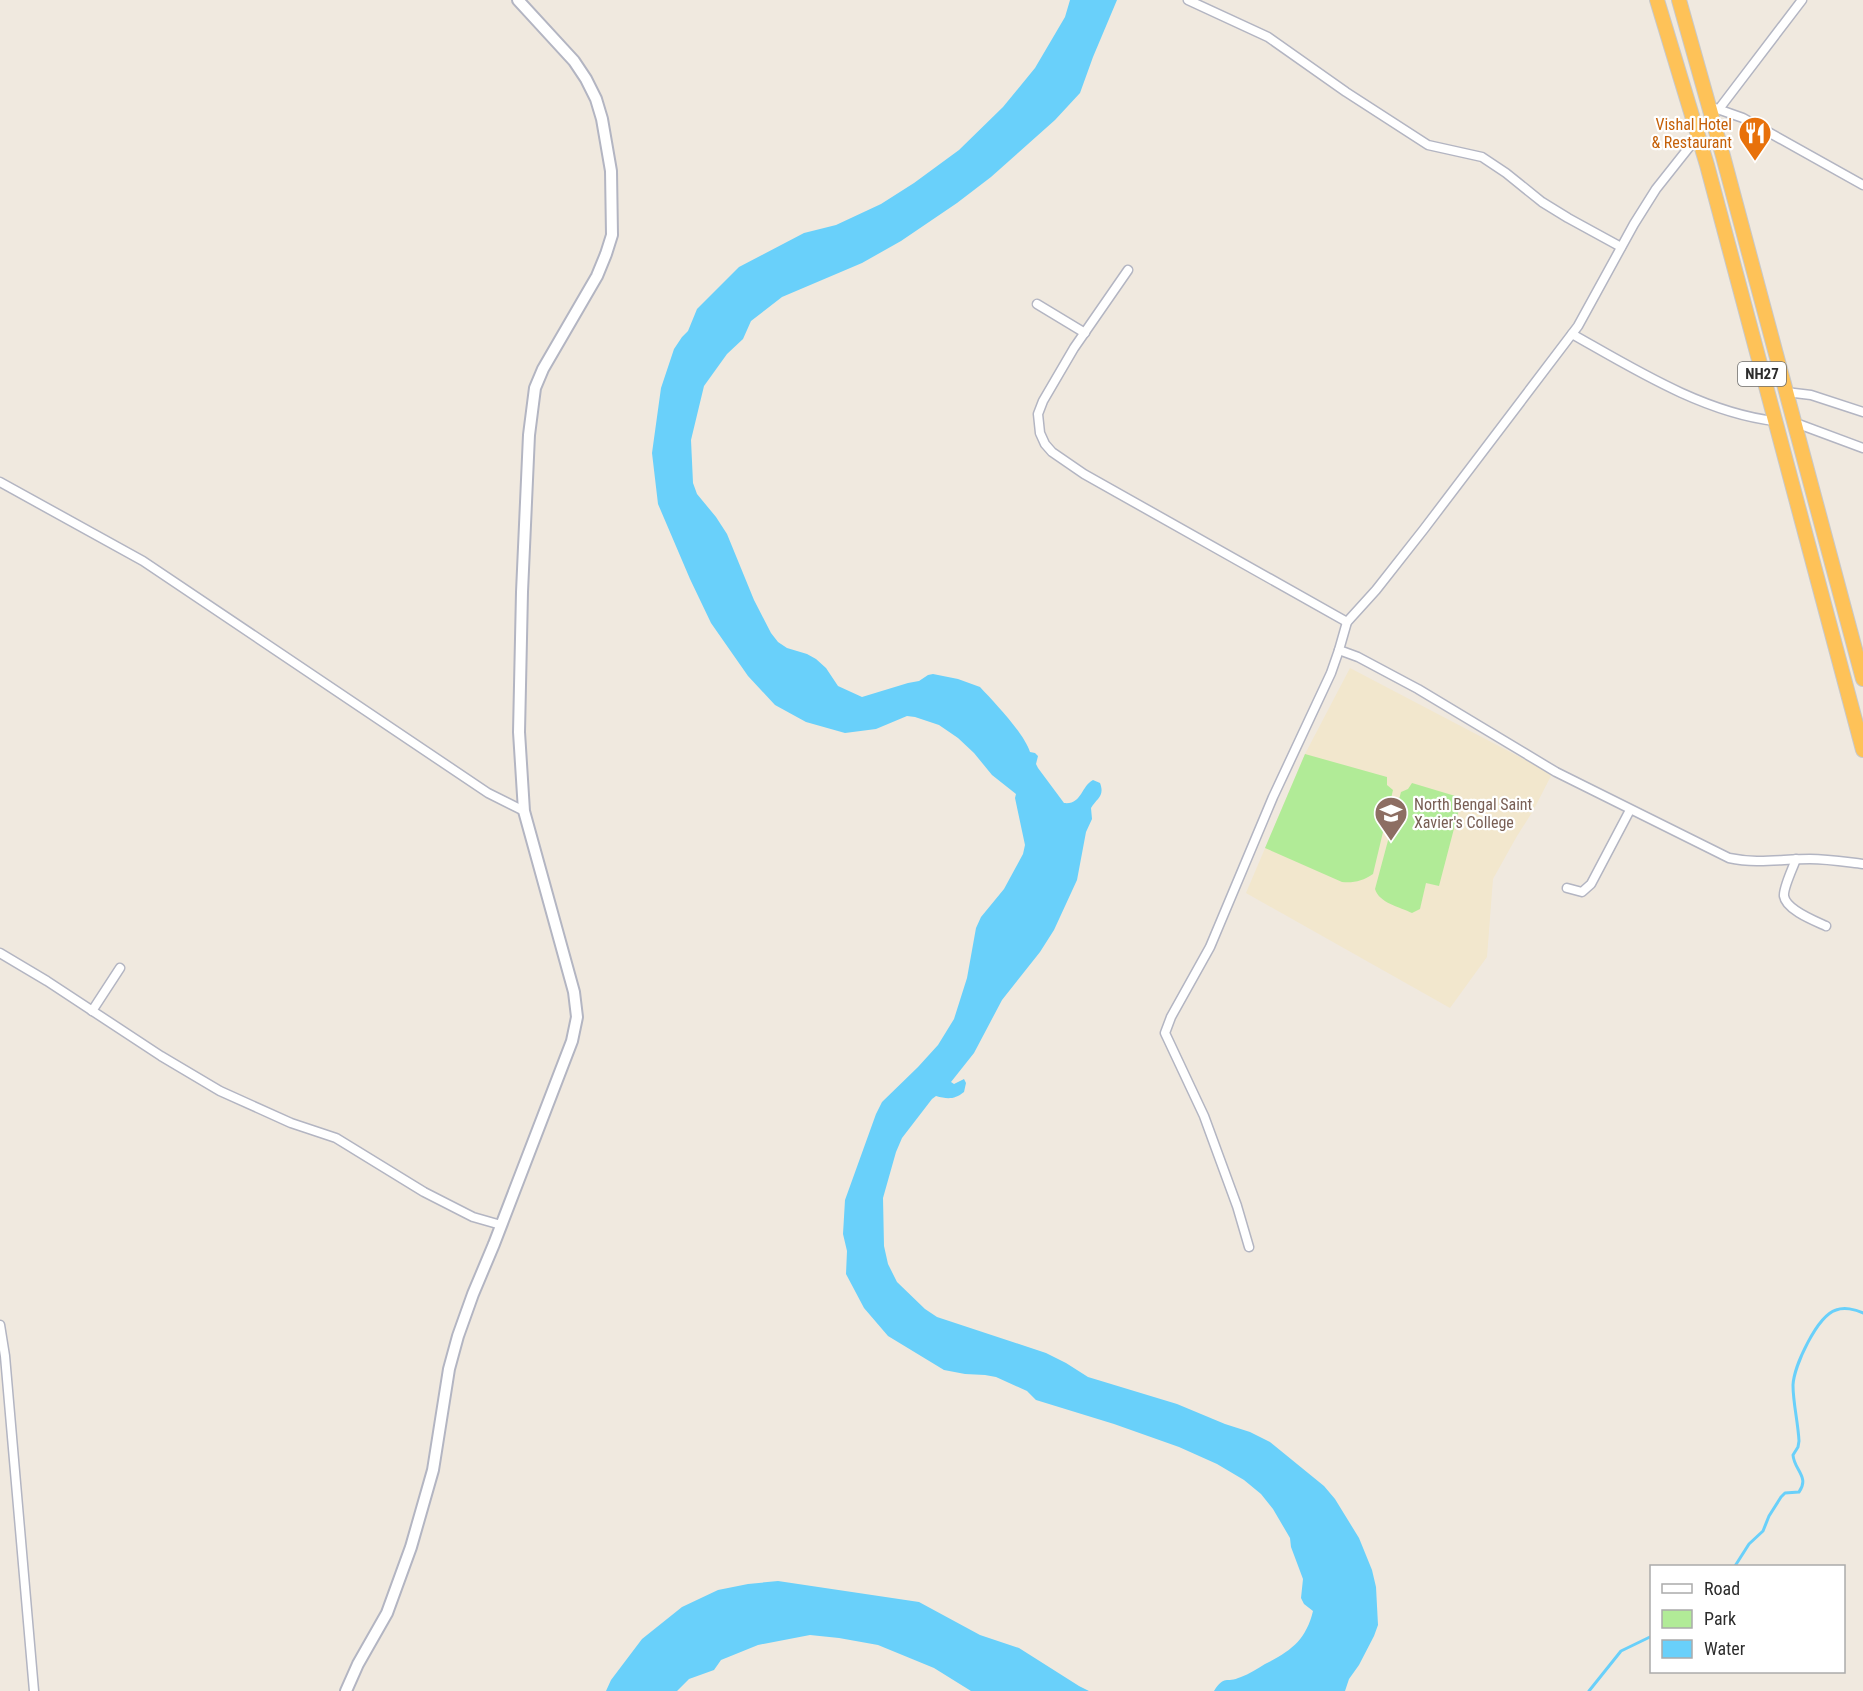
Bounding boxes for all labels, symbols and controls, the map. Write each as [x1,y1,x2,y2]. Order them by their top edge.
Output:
place label: Vishal Hotel & Restaurant [1651,115,1732,152]
restaurant icon: Vishal Hotel & Restaurant [1737,115,1773,162]
road number: NH27 [1738,362,1786,386]
school or university icon: North Bengal Saint Xavier's College [1373,795,1409,842]
place label: North Bengal Saint Xavier's College [1414,795,1533,832]
legend [1650,1565,1845,1673]
text: Road [1704,1578,1740,1599]
text: Park [1704,1608,1736,1629]
text: Water [1704,1638,1746,1659]

